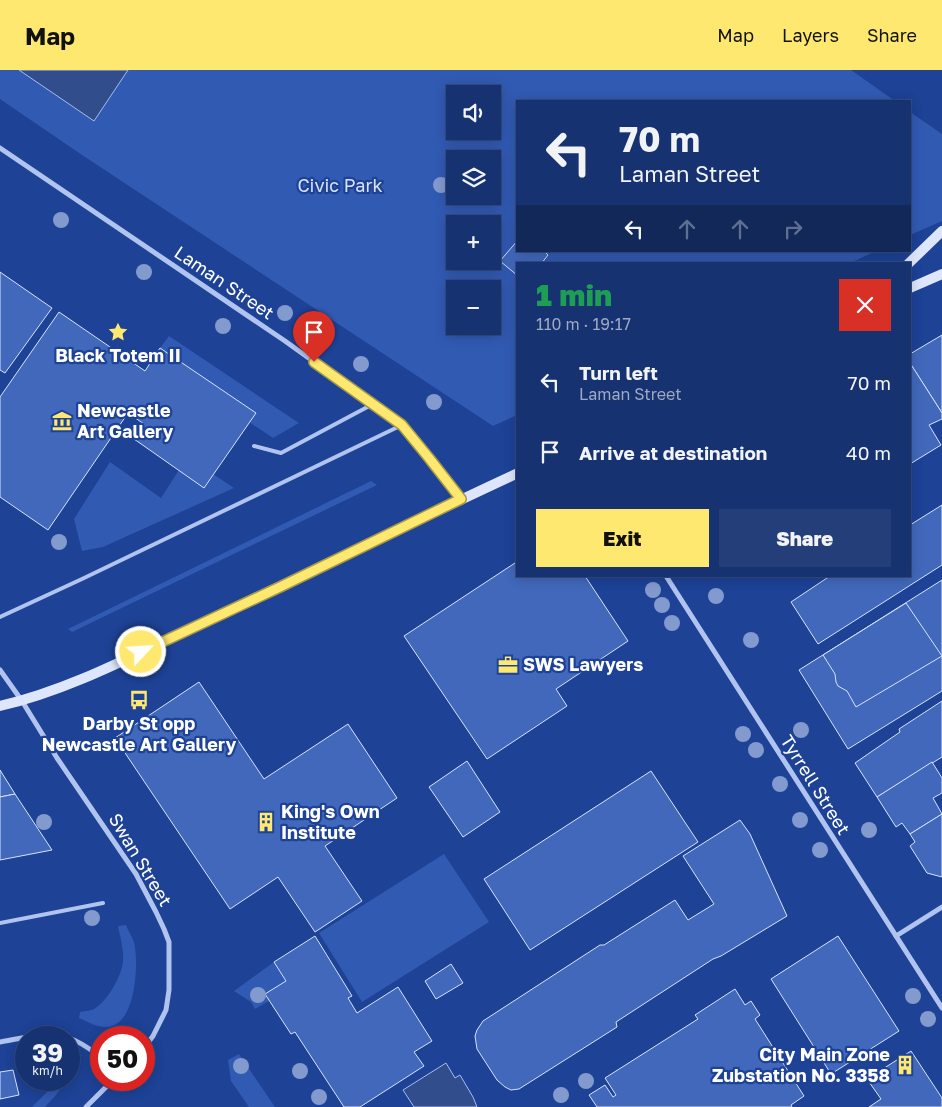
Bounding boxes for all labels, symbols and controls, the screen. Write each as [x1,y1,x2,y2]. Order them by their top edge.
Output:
text: Map [25,21,75,50]
text: Map [717,24,754,46]
text: Layers [782,24,839,46]
text: Share [867,24,917,46]
map controls [446,85,501,335]
button: sound [446,85,501,140]
text: 70 m [619,118,700,160]
icon: left [536,120,601,185]
button: layers [446,150,501,205]
text: Laman Street [619,160,760,187]
park label: Civic Park [297,174,383,196]
button: + [446,215,501,270]
icon: left [620,215,648,243]
icon: ahead [673,215,701,243]
icon: ahead [726,215,754,243]
icon: right [779,215,807,243]
street label: Laman Street [171,241,279,324]
text: 1 min [536,277,612,313]
button: close [839,279,891,331]
button: − [446,280,501,335]
pin [293,311,335,362]
text: 110 m · 19:17 [536,314,631,334]
icon: arrive [300,318,328,346]
place icon: Black Totem II [107,321,129,343]
place label: Black Totem II [55,344,181,366]
text: Turn left [579,361,658,384]
icon: left [536,368,564,396]
text: 70 m [848,371,891,394]
text: Laman Street [579,384,682,404]
place label: Newcastle Art Gallery [77,399,174,442]
museum icon: Newcastle Art Gallery [51,410,73,432]
icon: arrive [536,438,564,466]
text: Arrive at destination [579,441,767,464]
text: 40 m [846,441,891,464]
button: Exit [536,509,709,567]
button: Share [719,509,891,567]
position arrow [114,625,166,677]
place label: SWS Lawyers [523,653,643,675]
office icon: SWS Lawyers [497,654,519,676]
bus stop icon: Darby St opp Newcastle Art Gallery [128,689,150,711]
place label: Darby St opp Newcastle Art Gallery [42,712,236,755]
street label: Tyrrell Street [776,731,855,838]
place label: King's Own Institute [281,800,380,843]
street label: Swan Street [104,809,177,910]
building icon: King's Own Institute [255,811,277,833]
speed limit sign: 50 [90,1026,155,1091]
text: 39 [32,1037,63,1068]
place label: City Main Zone Zubstation No. 3358 [712,1043,890,1086]
building icon: City Main Zone Zubstation No. 3358 [894,1054,916,1076]
text: km/h [32,1063,63,1078]

